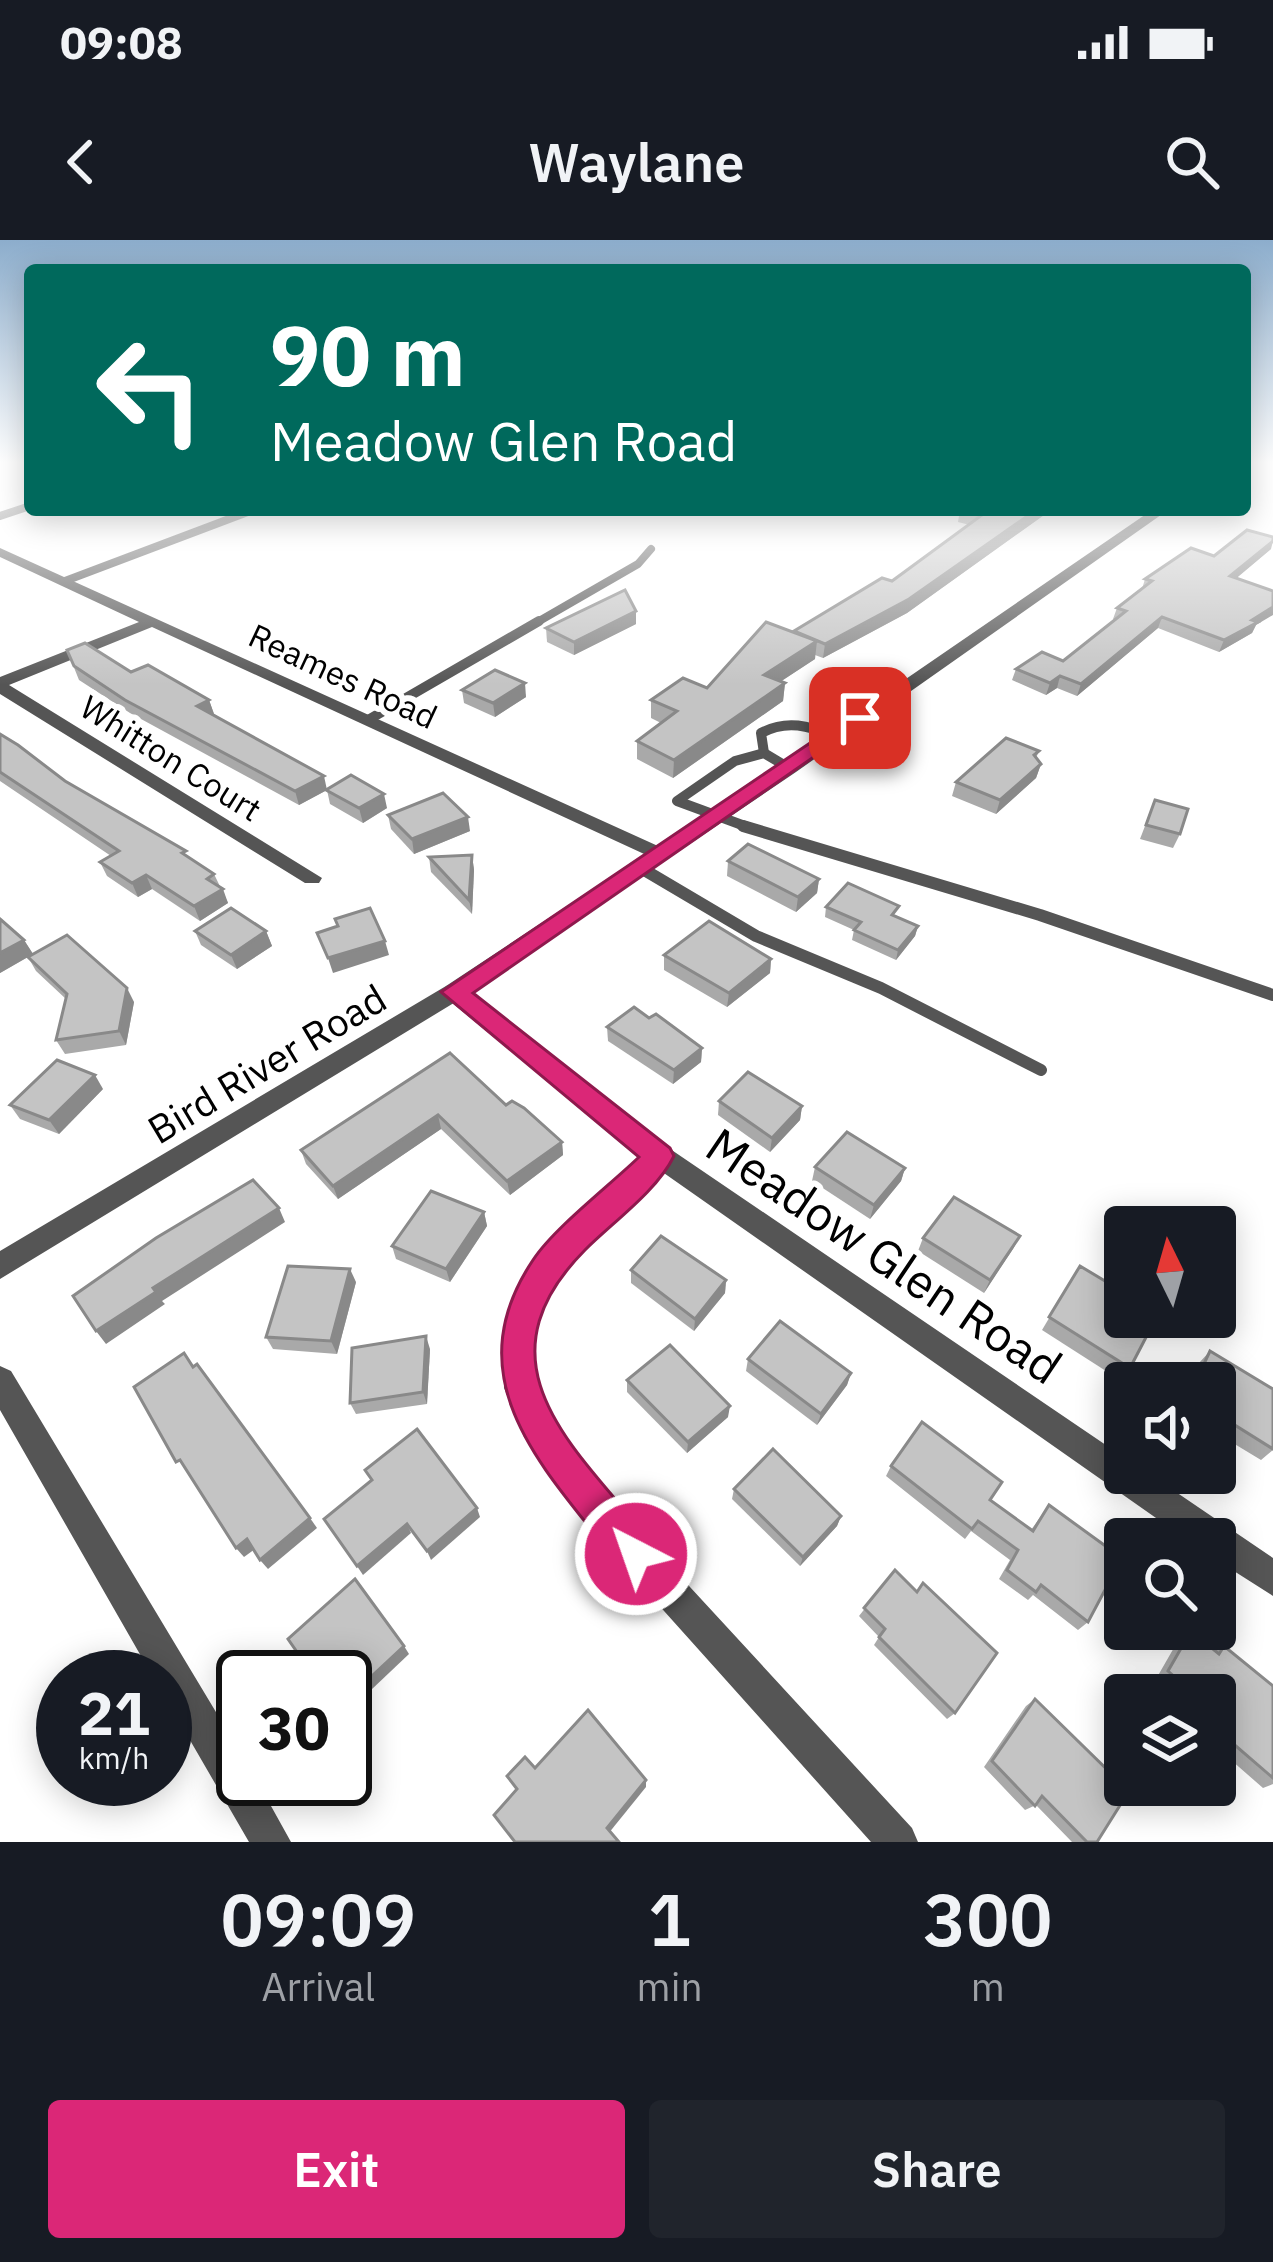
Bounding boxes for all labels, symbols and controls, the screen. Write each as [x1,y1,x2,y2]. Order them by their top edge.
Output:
text: 09:08 [60,13,183,71]
text: Waylane [529,127,744,197]
icon: back [48,129,114,195]
icon: search [1159,129,1225,195]
text: 90 m [270,300,466,409]
icon: left [72,312,228,468]
text: Meadow Glen Road [270,406,737,476]
street label: Reames Road [242,613,444,738]
pin [809,667,911,769]
street label: Whitton Court [73,685,270,830]
icon: arrive [827,685,893,751]
street label: Bird River Road [138,972,395,1155]
street label: Meadow Glen Road [695,1113,1074,1397]
north arrow [1104,1206,1236,1338]
map controls [1104,1206,1236,1806]
button: sound [1104,1362,1236,1494]
position arrow [573,1491,699,1617]
button: search [1104,1518,1236,1650]
speed limit sign: 30 [216,1650,372,1806]
text: 21 [78,1673,150,1752]
button: layers [1104,1674,1236,1806]
text: km/h [79,1738,149,1777]
text: 09:09 [220,1872,416,1966]
text: 1 [648,1872,691,1966]
text: 300 [923,1872,1053,1966]
text: Arrival [261,1961,375,2012]
text: min [637,1961,703,2012]
text: m [971,1961,1005,2012]
button: Exit [48,2100,625,2238]
button: Share [649,2100,1225,2238]

